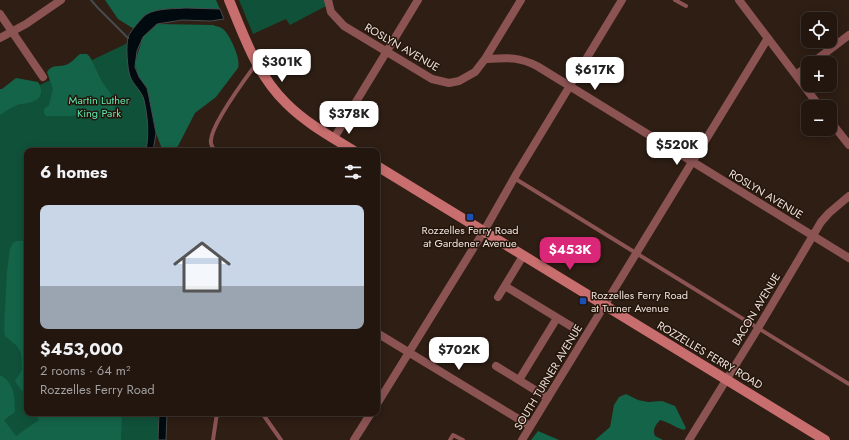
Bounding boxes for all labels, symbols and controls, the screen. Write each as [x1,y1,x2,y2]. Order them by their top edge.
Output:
map controls [801,12,837,136]
button: locate [801,12,837,48]
street label: ROSLYN AVENUE [362,19,442,75]
pin: $301K [254,49,310,83]
text: $301K [262,52,302,71]
button: + [801,56,837,92]
pin: $617K [567,57,623,91]
text: $617K [575,60,615,79]
park label: Martin Luther King Park [69,92,130,121]
button: − [801,100,837,136]
pin: $378K [321,101,377,135]
text: $378K [328,104,370,123]
pin: $520K [649,132,705,166]
text: $520K [656,135,698,154]
text: 6 homes [40,160,108,184]
icon: filters [342,161,364,183]
street label: ROSLYN AVENUE [726,166,806,222]
marker: Rozzelles Ferry Road at Gardener Avenue [465,212,475,222]
place label: Rozzelles Ferry Road at Gardener Avenue [422,222,519,251]
icon: home [166,231,238,303]
pin: $453K [542,237,598,271]
text: $453K [549,240,591,259]
street label: BACON AVENUE [728,270,784,348]
place label: Rozzelles Ferry Road at Turner Avenue [591,287,688,316]
marker: Rozzelles Ferry Road at Turner Avenue [578,296,588,306]
street label: ROZZELLES FERRY ROAD [654,317,766,393]
street label: SOUTH TURNER AVENUE [510,321,586,433]
text: $453,000 [40,337,123,361]
pin: $702K [431,337,487,371]
text: $702K [438,340,480,359]
text: 2 rooms · 64 m² [40,361,130,380]
text: Rozzelles Ferry Road [40,380,155,399]

